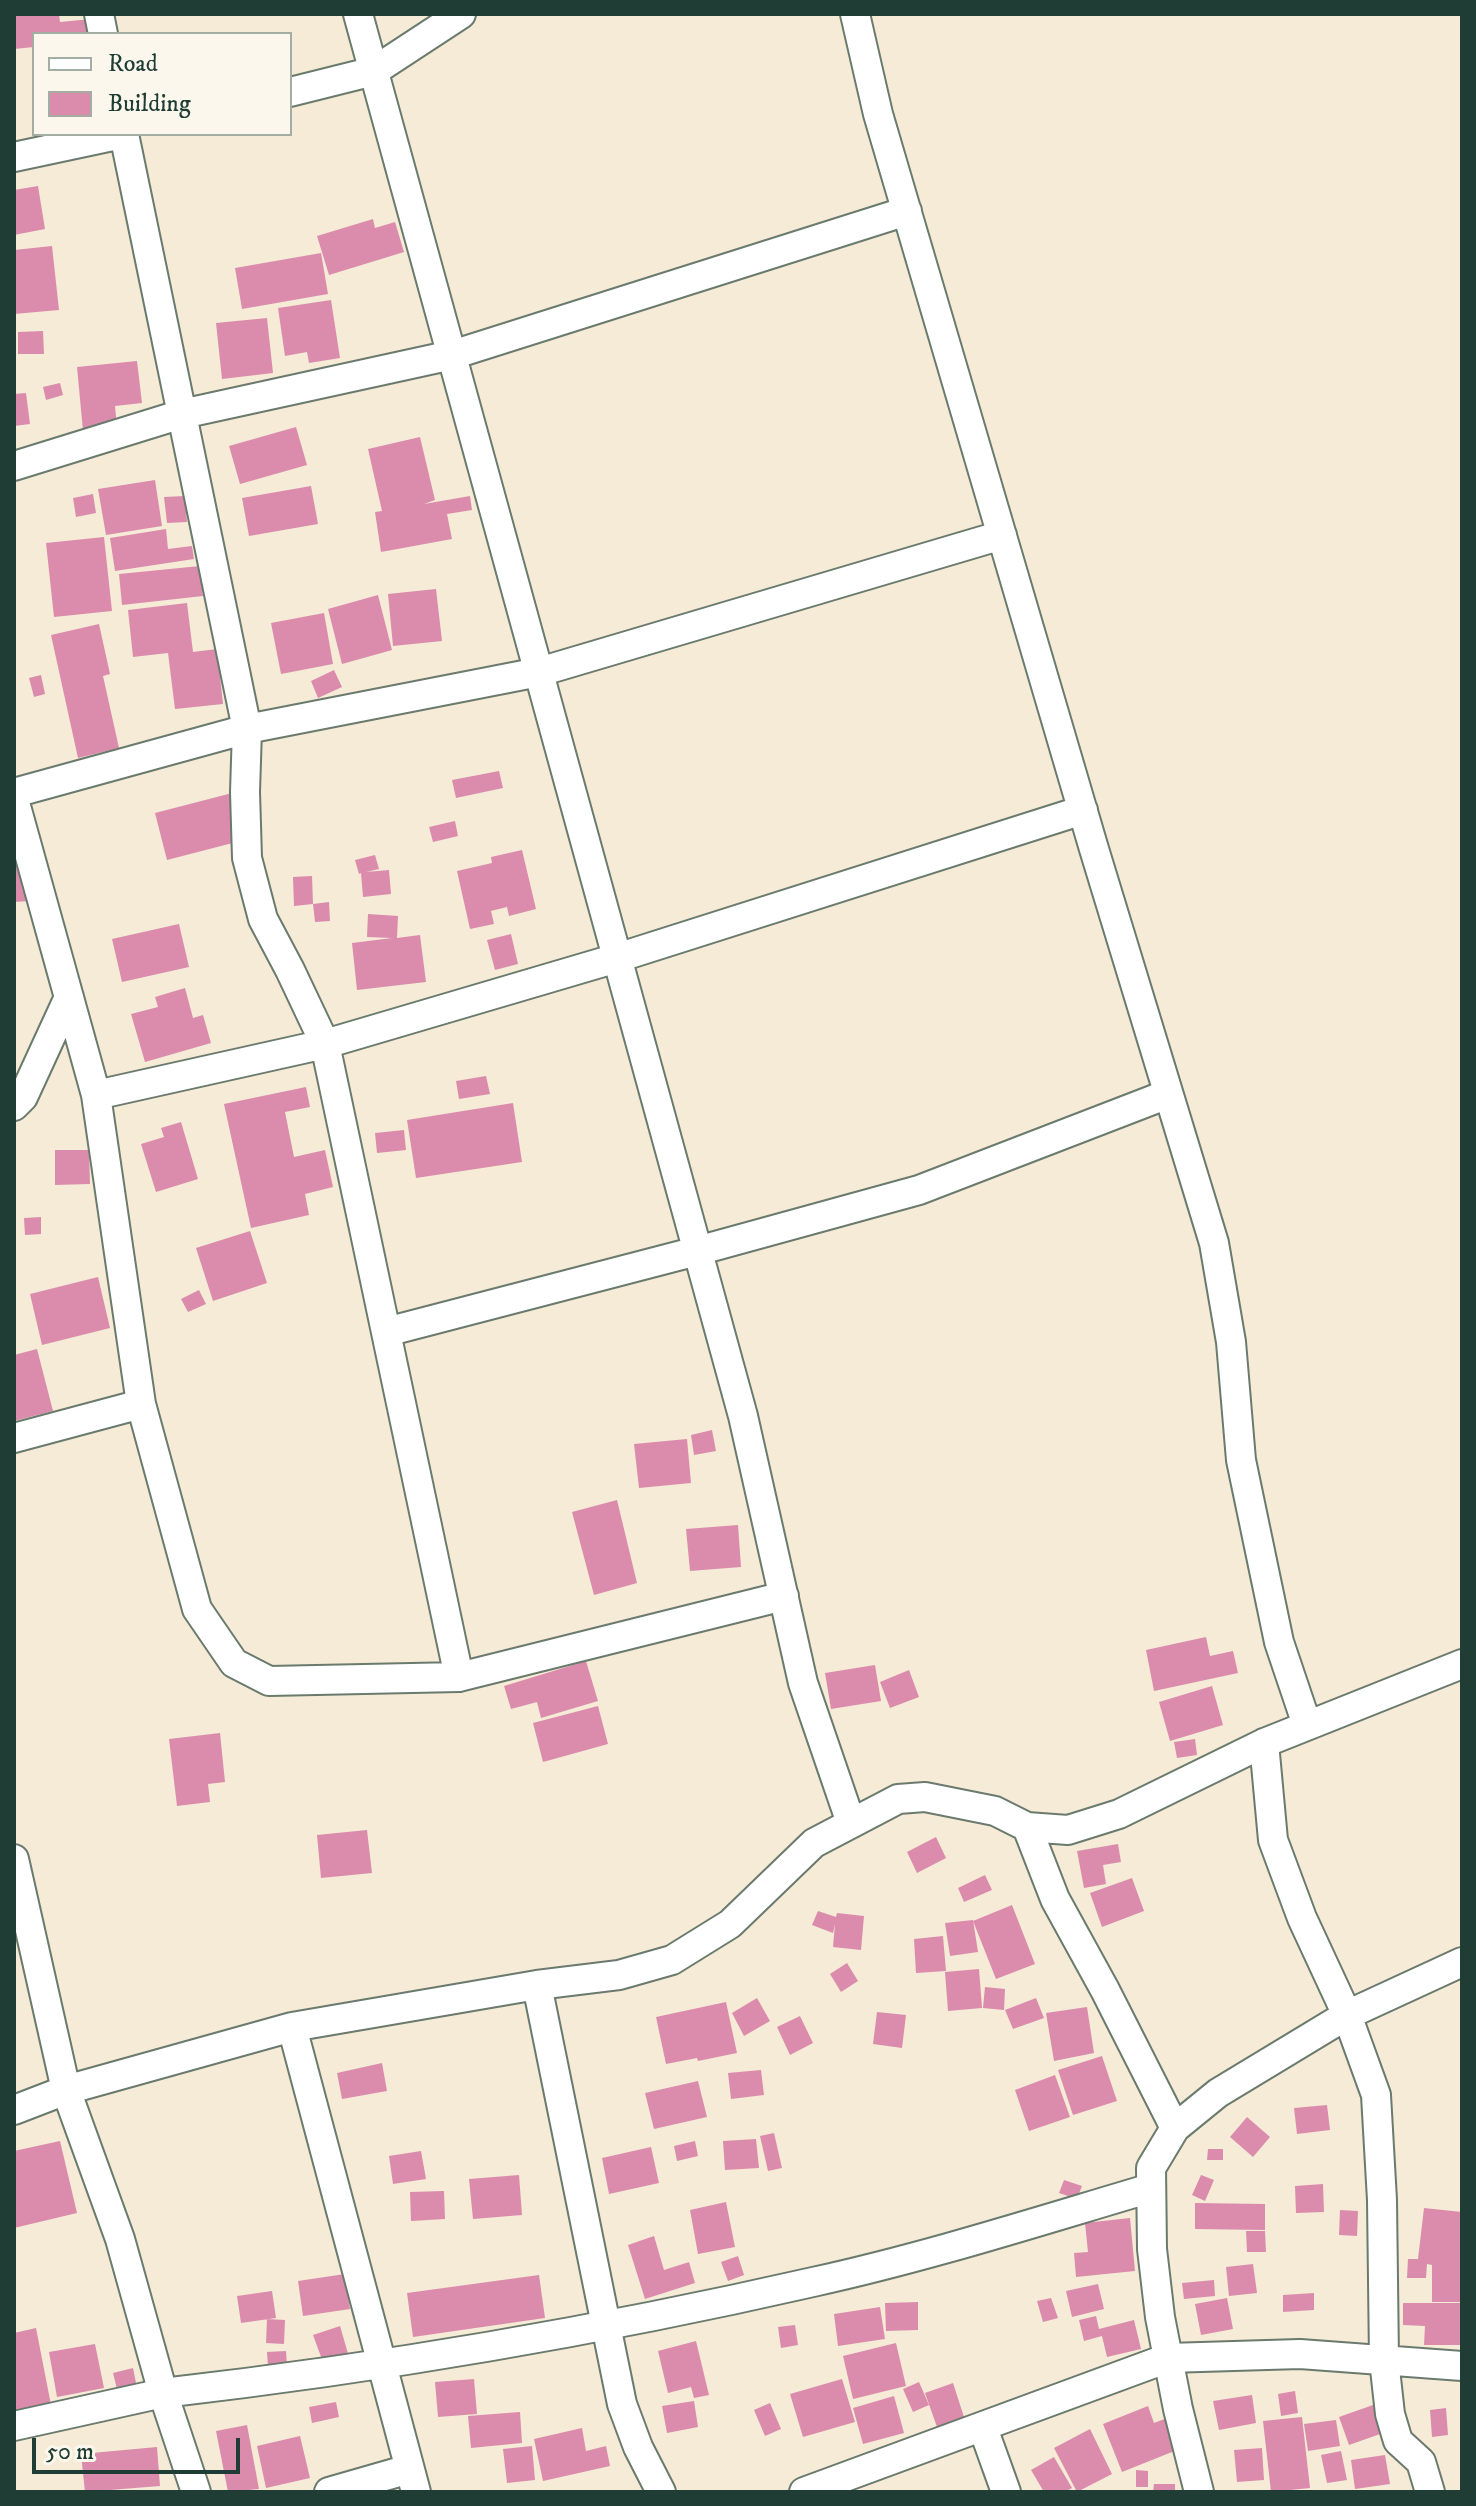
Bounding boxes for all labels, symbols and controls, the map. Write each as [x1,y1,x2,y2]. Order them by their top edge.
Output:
legend [32,32,292,136]
text: Road [108,49,158,79]
text: Building [108,89,191,119]
scale bar [36,2422,244,2472]
text: 50 m [46,2437,94,2467]

